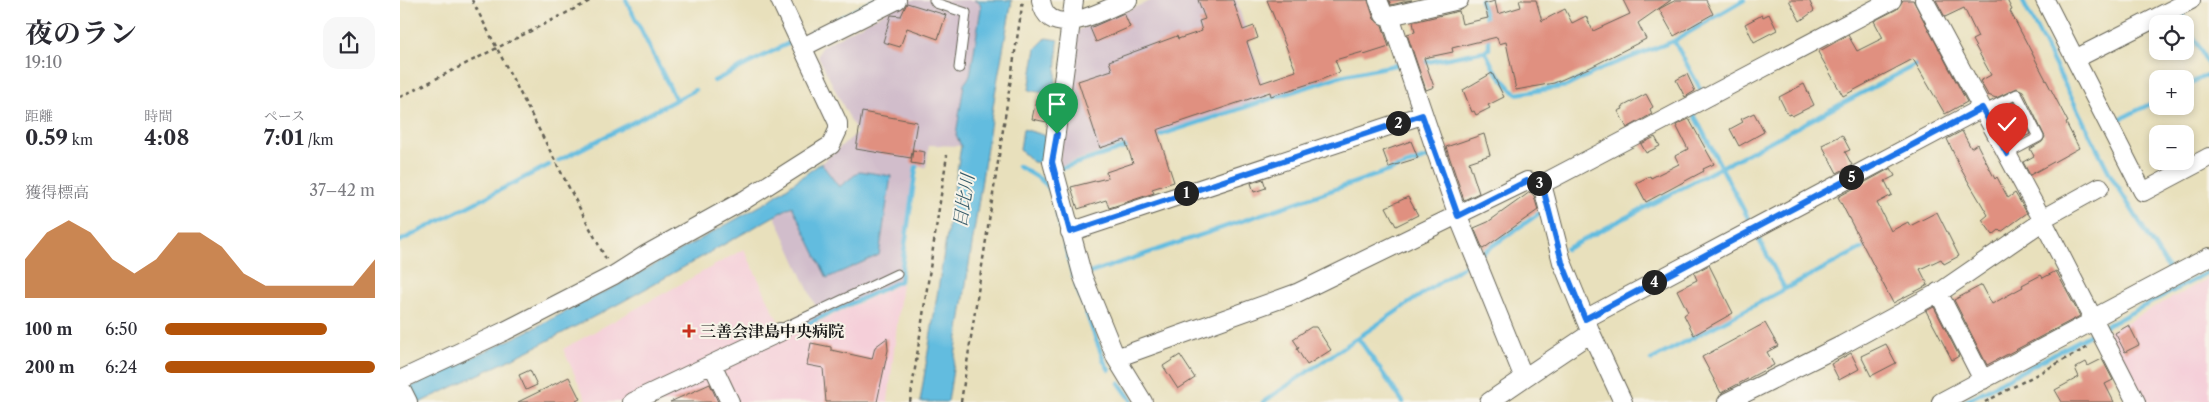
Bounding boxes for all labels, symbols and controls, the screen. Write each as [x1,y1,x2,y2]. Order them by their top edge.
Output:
map controls [2149,15,2194,170]
button: locate [2149,15,2194,60]
text: 夜のラン [25,16,137,50]
button: share [323,17,375,69]
text: 19:10 [25,52,62,72]
button: + [2149,70,2194,115]
pin [1036,83,1078,134]
icon: arrive [1043,90,1071,118]
pin [1986,103,2028,154]
text: 距離 [25,107,53,125]
text: 時間 [144,107,172,125]
text: ペース [264,107,305,125]
pin: 2 [1386,110,1410,136]
icon: check [1993,110,2021,138]
text: 2 [1394,114,1403,132]
text: 0.59 [25,125,68,150]
text: 4:08 [144,125,189,150]
text: 7:01 [264,125,304,150]
button: − [2149,125,2194,170]
text: km [68,131,93,149]
text: /km [304,131,334,149]
pin: 5 [1838,164,1864,190]
text: 5 [1848,168,1855,186]
pin: 3 [1526,170,1552,196]
water label: 目比川 [949,171,979,229]
text: 3 [1536,174,1543,192]
text: 37–42 m [309,180,375,200]
pin: 1 [1174,180,1198,206]
text: 獲得標高 [25,182,89,202]
text: 1 [1183,184,1190,202]
pin: 4 [1642,270,1666,294]
text: 4 [1650,273,1659,291]
text: 100 m [25,319,72,339]
text: 6:50 [105,319,138,339]
place label: 三善会津島中央病院 [700,321,844,341]
marker: 三善会津島中央病院 [682,324,696,338]
text: 200 m [25,357,75,377]
text: 6:24 [105,357,137,377]

